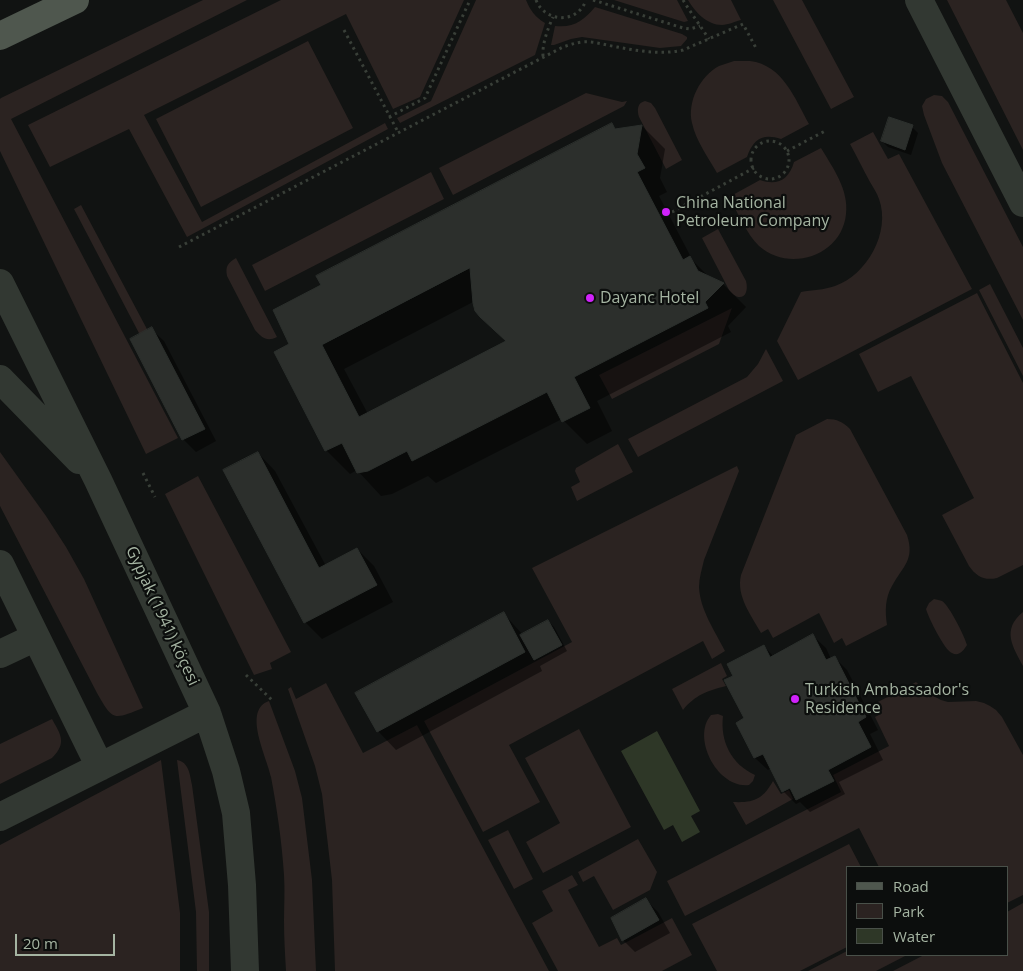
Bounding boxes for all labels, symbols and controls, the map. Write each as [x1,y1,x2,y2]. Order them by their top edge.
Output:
place label: China National Petroleum Company [676,193,829,231]
marker: China National Petroleum Company [660,206,672,218]
place label: Dayanc Hotel [600,288,699,308]
marker: Dayanc Hotel [584,292,596,304]
street label: Gypjak (1941) köçesi [121,543,203,689]
place label: Turkish Ambassador's Residence [805,680,969,718]
marker: Turkish Ambassador's Residence [789,693,801,705]
legend [846,866,1008,956]
text: Road [893,876,929,896]
text: Park [893,901,924,921]
scale bar [18,924,118,956]
text: Water [893,926,935,946]
text: 20 m [23,933,58,953]

